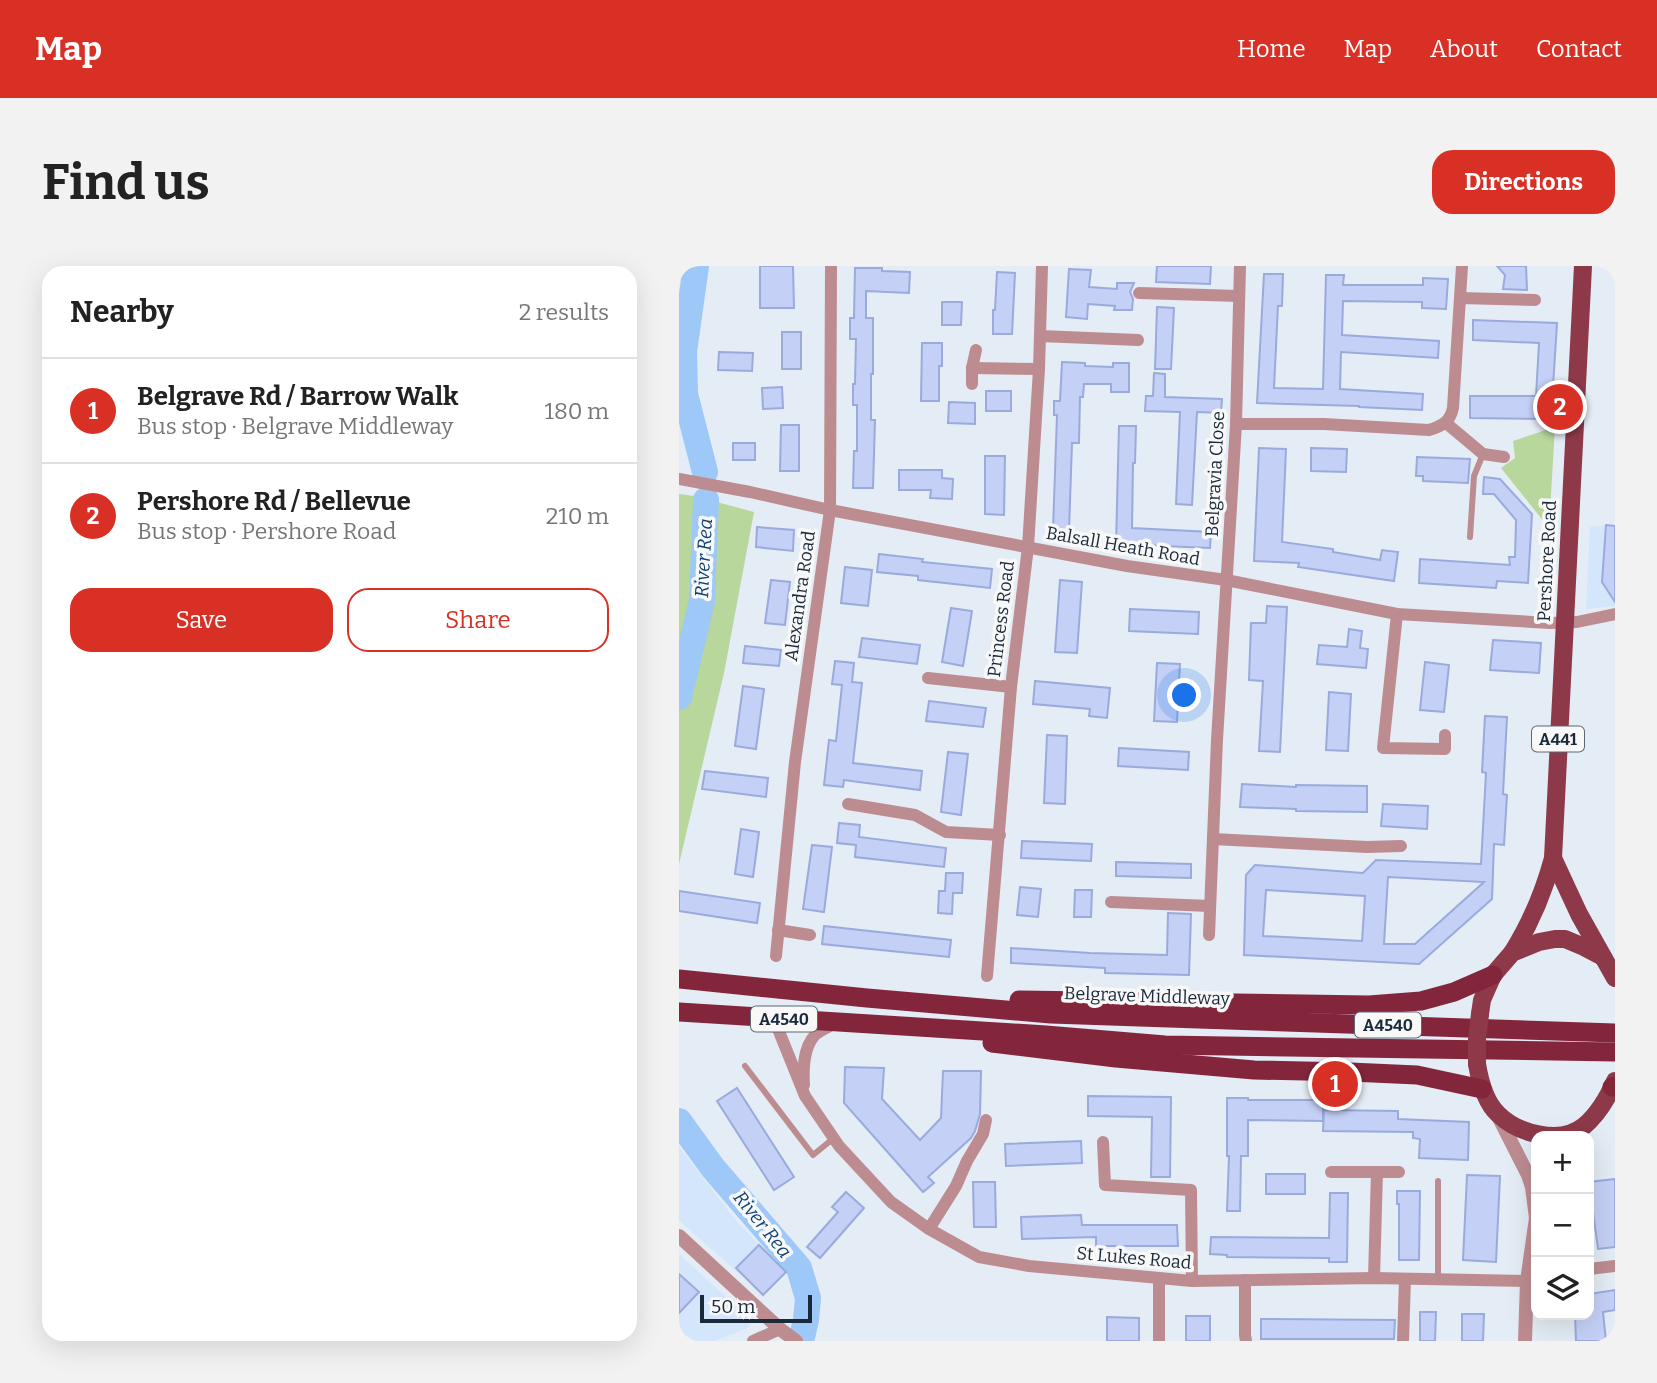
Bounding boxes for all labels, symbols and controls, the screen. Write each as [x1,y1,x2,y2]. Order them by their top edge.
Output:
text: Map [35,29,102,69]
text: Home [1237,35,1306,63]
text: Map [1344,35,1392,63]
text: About [1430,35,1498,63]
text: Contact [1536,35,1622,63]
button: Directions [1432,150,1615,214]
text: Find us [42,153,210,212]
text: Nearby [70,294,174,330]
text: 2 results [519,298,609,326]
text: Belgrave Rd / Barrow Walk [137,381,458,412]
pin: 2 [1537,381,1583,433]
text: 1 [88,397,98,425]
text: 180 m [545,397,609,425]
street label: Belgravia Close [1201,410,1229,538]
text: Bus stop · Belgrave Middleway [137,412,453,440]
text: Pershore Rd / Bellevue [137,486,411,517]
street label: Pershore Road [1533,499,1561,622]
text: 2 [87,502,99,530]
text: 210 m [546,502,609,530]
text: Bus stop · Pershore Road [137,517,397,545]
water label: River Rea [690,518,717,598]
street label: Balsall Heath Road [1044,522,1202,570]
street label: Alexandra Road [780,529,820,663]
street label: Princess Road [983,559,1019,678]
button: Save [70,588,333,652]
button: Share [347,588,609,652]
your location [1167,678,1201,712]
road number: A441 [1532,726,1584,752]
street label: Belgrave Middleway [1064,982,1231,1010]
road number: A4540 [751,1006,817,1032]
road number: A4540 [1355,1012,1421,1038]
pin: 1 [1312,1058,1358,1110]
map controls [1531,1131,1594,1320]
button: + [1531,1131,1594,1194]
water label: River Rea [729,1186,797,1262]
button: − [1531,1194,1594,1257]
street label: St Lukes Road [1076,1242,1193,1274]
button: layers [1531,1257,1594,1320]
scale bar [700,1292,812,1324]
text: 50 m [711,1295,755,1318]

